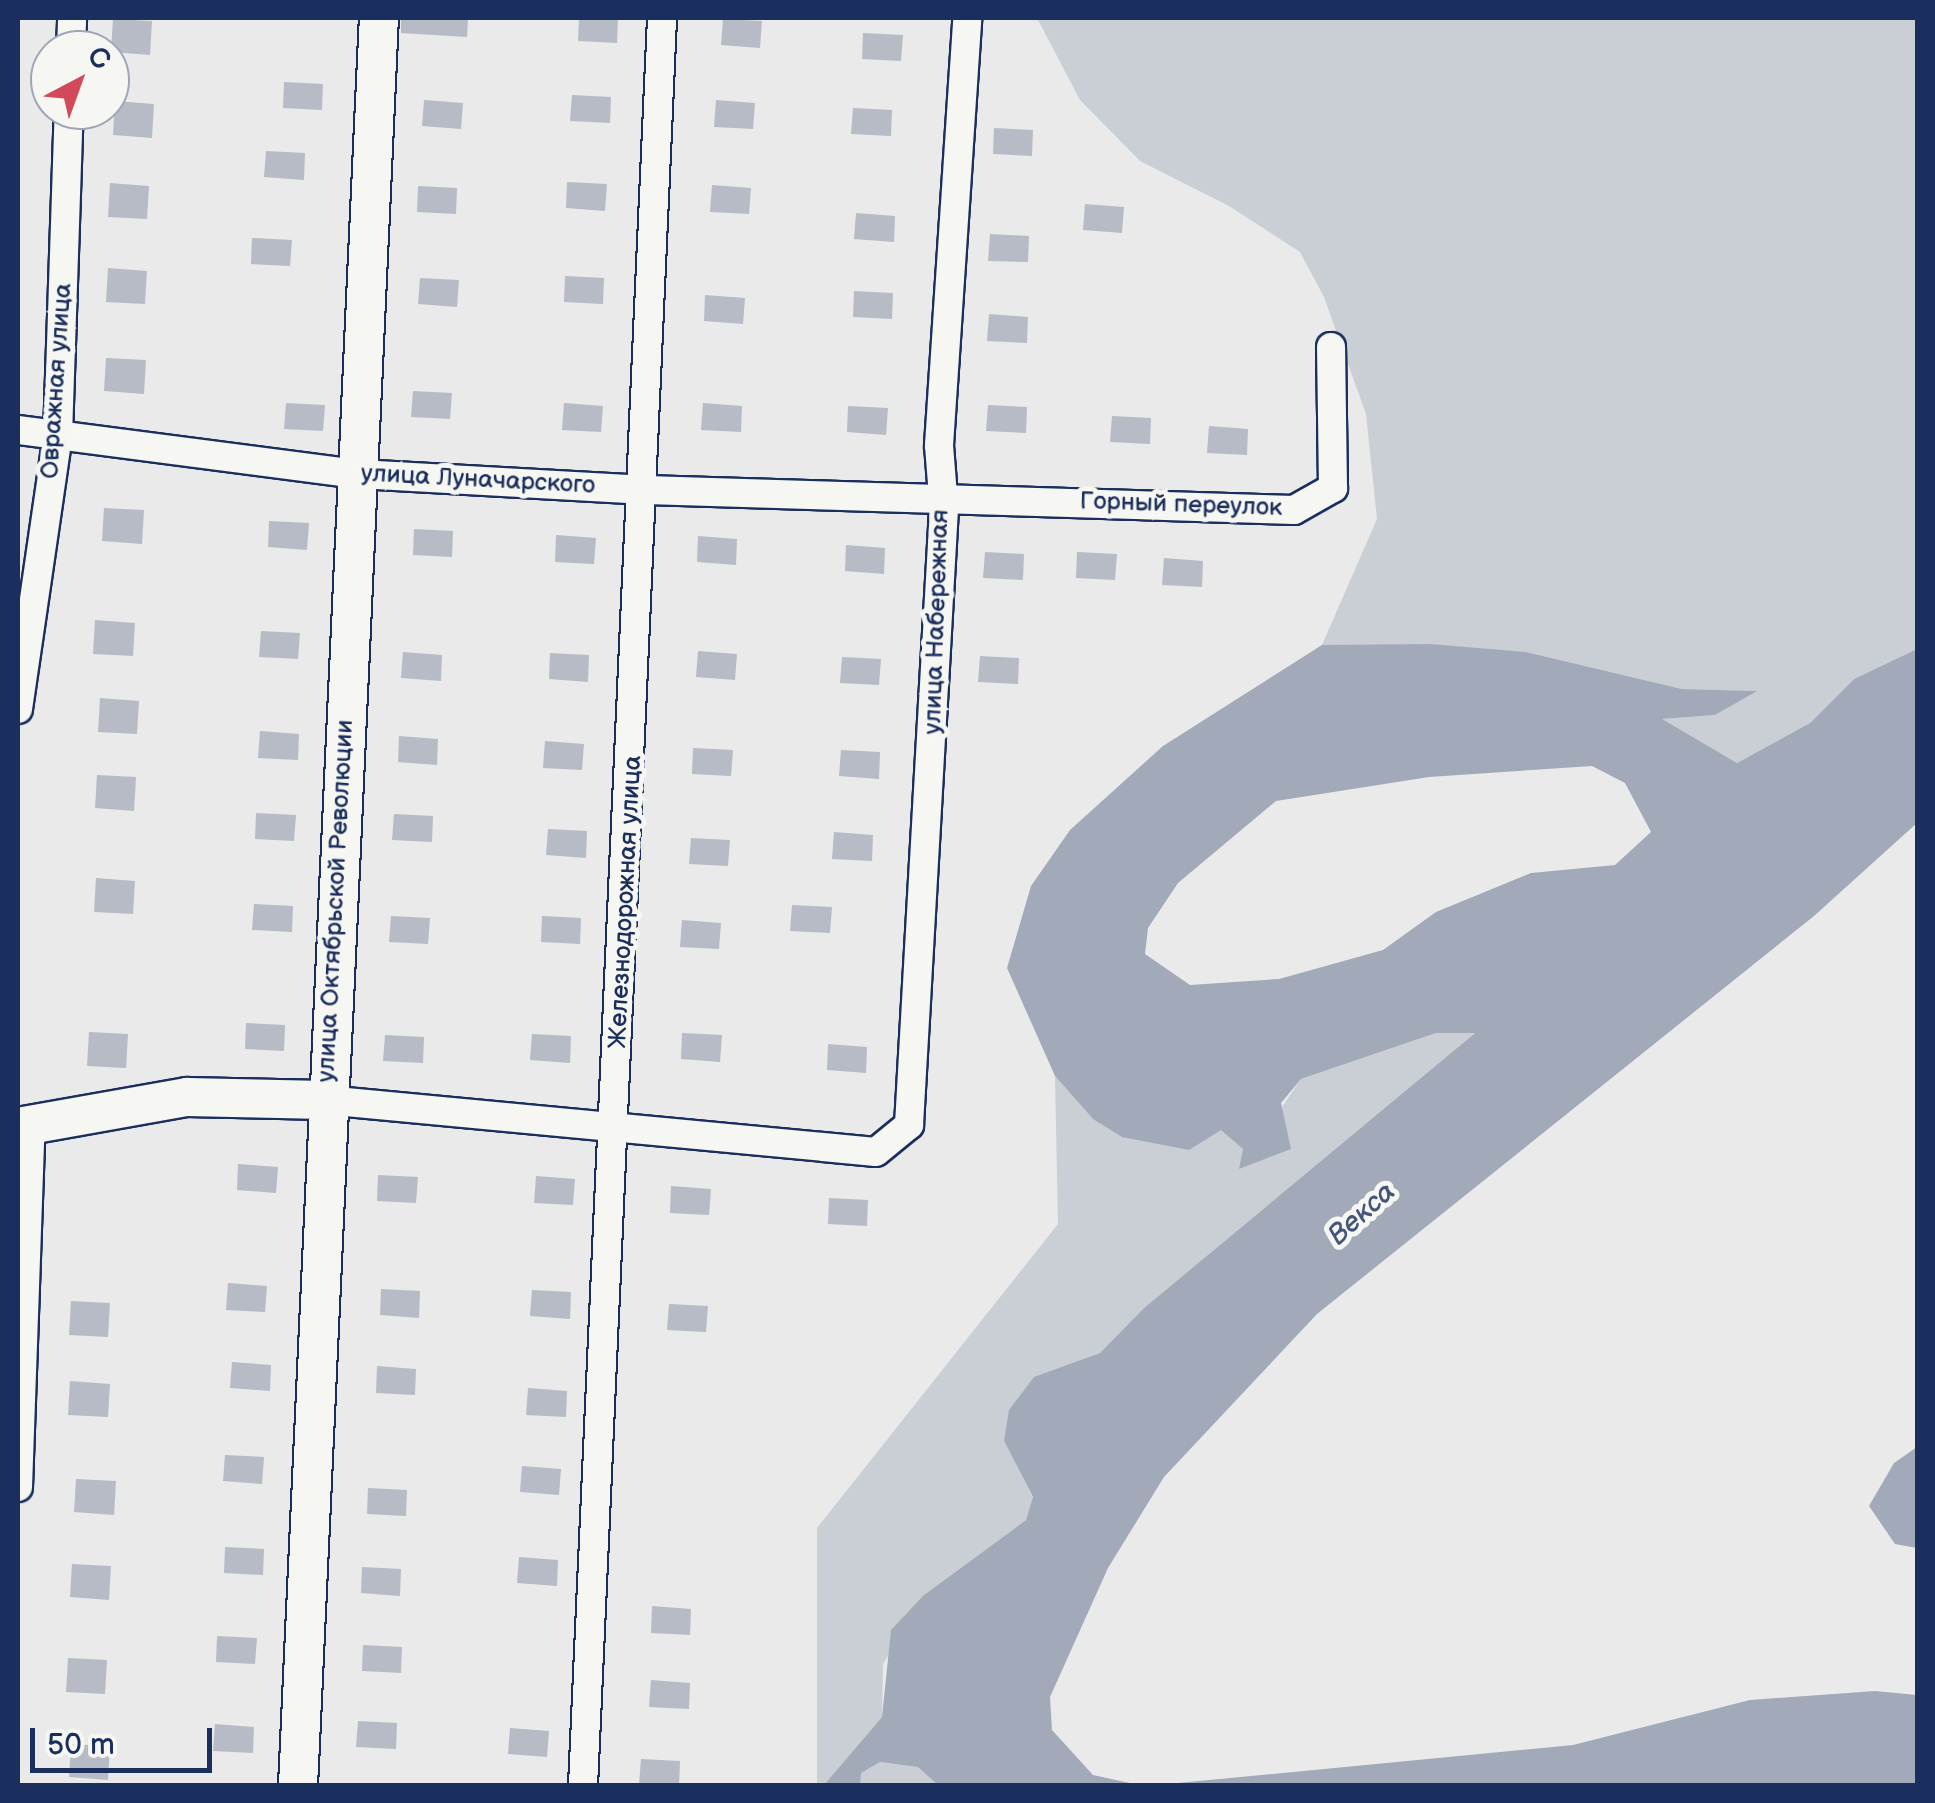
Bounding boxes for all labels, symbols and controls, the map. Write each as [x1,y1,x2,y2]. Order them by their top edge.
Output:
north arrow [30,30,130,130]
text: С [81,40,117,77]
street label: Овражная улица [35,282,79,480]
street label: улица Луначарского [360,459,596,501]
street label: Горный переулок [1079,486,1283,524]
street label: улица Набережная [918,509,956,735]
street label: улица Октябрьской Революции [312,719,360,1083]
street label: Железнодорожная улица [603,755,649,1049]
water label: Векса [1322,1175,1402,1253]
scale bar [35,1708,218,1770]
text: 50 m [47,1727,115,1763]

